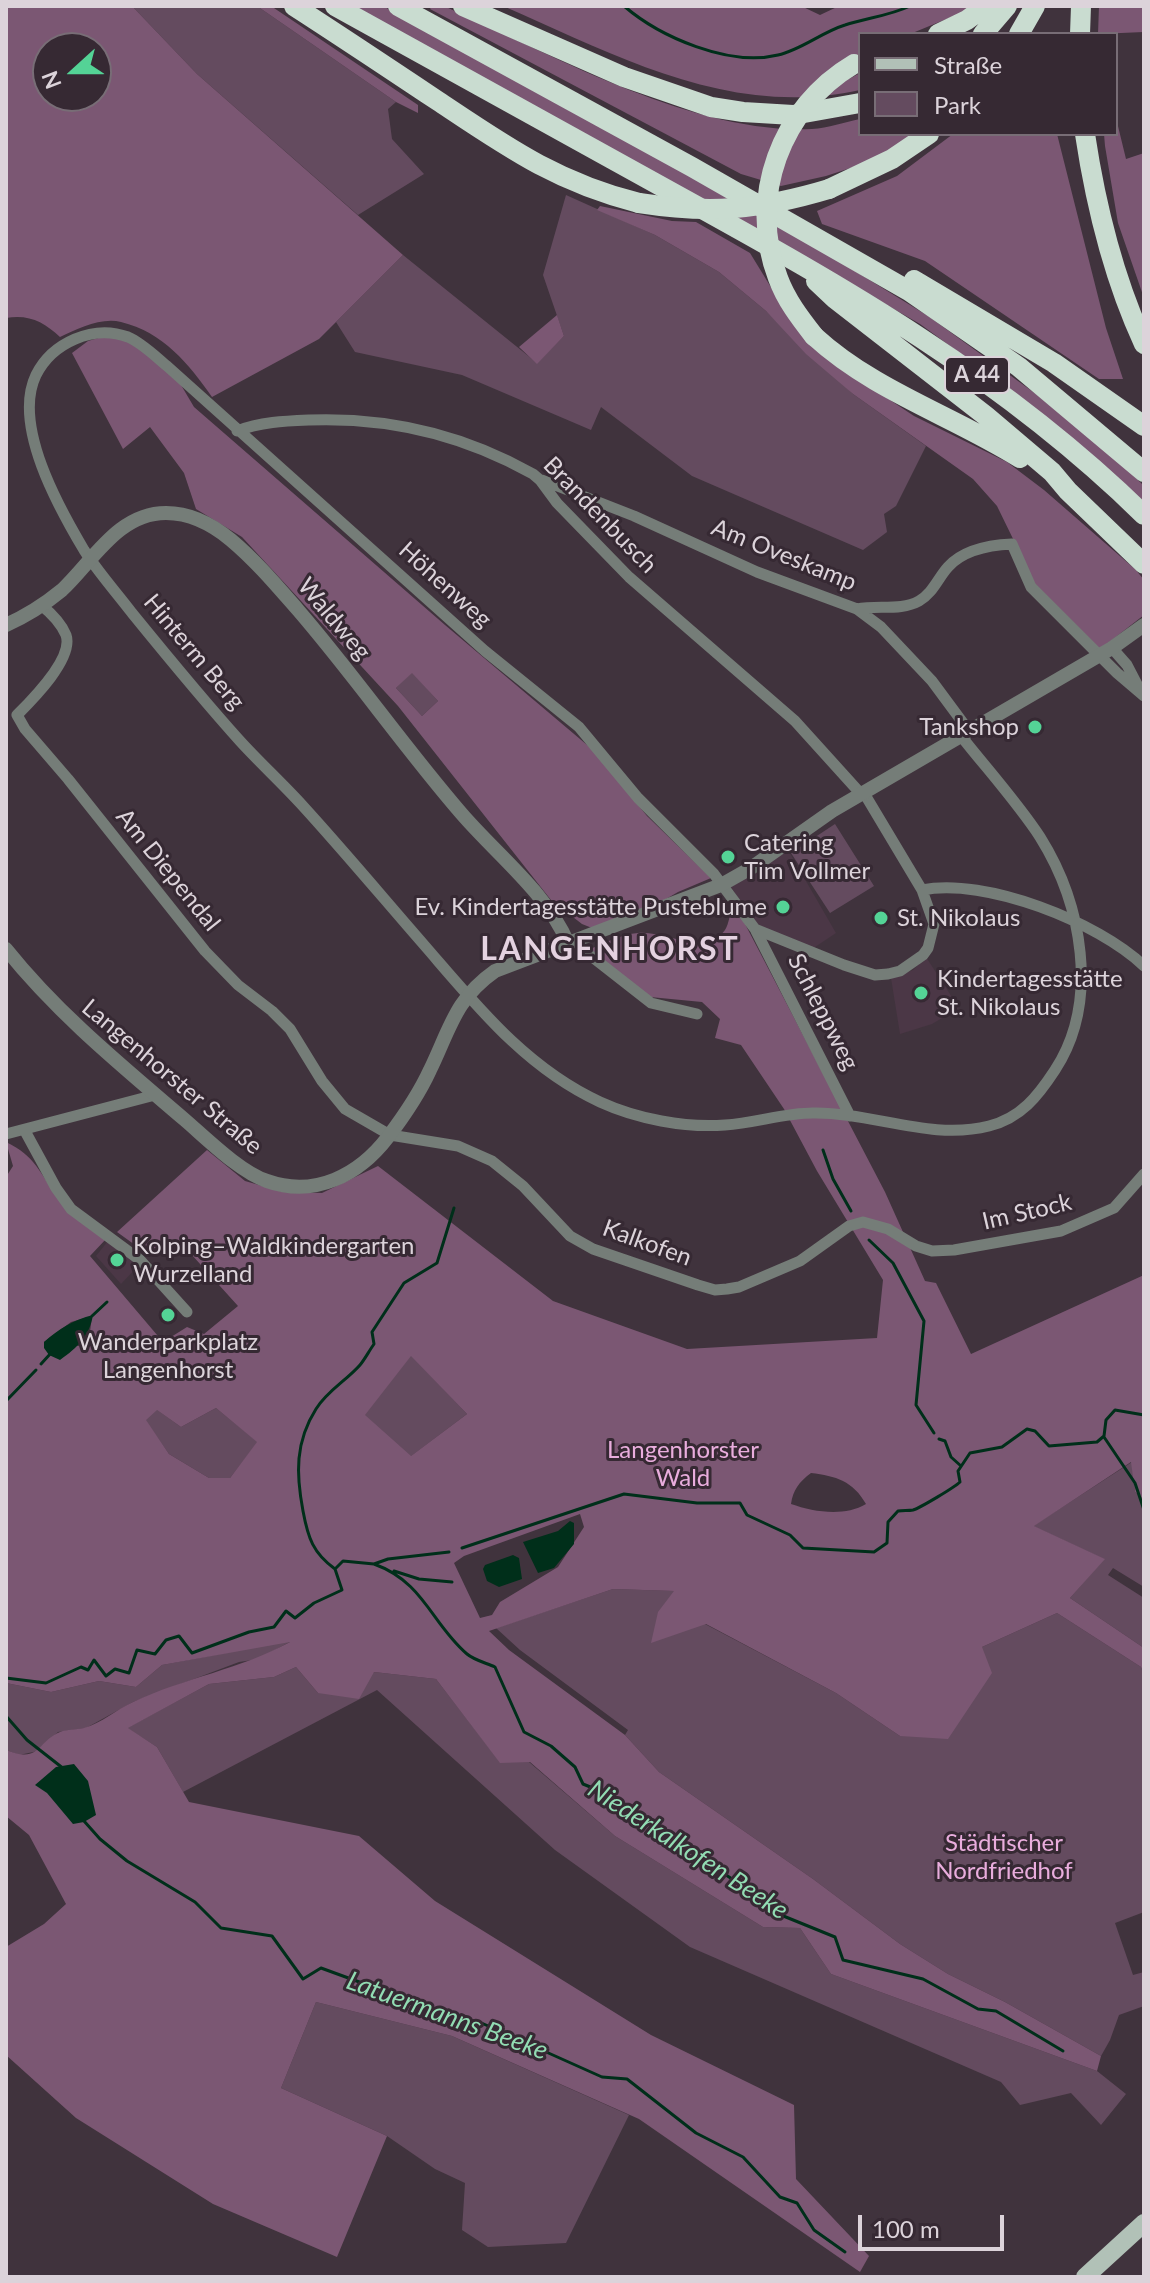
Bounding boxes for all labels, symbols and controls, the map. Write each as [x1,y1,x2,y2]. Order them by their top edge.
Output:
north arrow [32,32,112,112]
legend [858,32,1118,136]
text: Straße [934,50,1002,79]
text: N [35,67,67,93]
text: Park [934,90,981,119]
road number: A 44 [945,357,1009,393]
street label: Brandenbusch [537,451,663,579]
street label: Am Oveskamp [707,513,861,597]
street label: Höhenweg [393,536,497,634]
street label: Waldweg [291,572,377,666]
street label: Hinterm Berg [137,588,251,716]
place label: Tankshop [919,713,1019,741]
marker: Tankshop [1026,718,1044,736]
street label: Am Diependal [110,803,226,937]
place label: Catering Tim Vollmer [744,829,870,885]
marker: Catering Tim Vollmer [719,848,737,866]
place label: Ev. Kindertagesstätte Pusteblume [414,893,767,921]
marker: Ev. Kindertagesstätte Pusteblume [774,898,792,916]
place label: St. Nikolaus [897,904,1020,932]
marker: St. Nikolaus [872,909,890,927]
district label: LANGENHORST [480,931,740,969]
street label: Schleppweg [781,949,865,1075]
place label: Kindertagesstätte St. Nikolaus [937,965,1123,1021]
marker: Kindertagesstätte St. Nikolaus [912,984,930,1002]
street label: Langenhorster Straße [76,993,268,1161]
street label: Im Stock [980,1188,1074,1236]
street label: Kalkofen [599,1214,695,1272]
place label: Kolping–Waldkindergarten Wurzelland [133,1232,414,1288]
marker: Kolping–Waldkindergarten Wurzelland [108,1251,126,1269]
marker: Wanderparkplatz Langenhorst [159,1306,177,1324]
place label: Wanderparkplatz Langenhorst [78,1328,258,1384]
park label: Langenhorster Wald [607,1436,759,1492]
water label: Niederkalkofen Beeke [582,1774,794,1926]
park label: Städtischer Nordfriedhof [935,1829,1073,1885]
water label: Latuermanns Beeke [342,1965,552,2067]
scale bar [862,2199,1008,2249]
text: 100 m [872,2214,940,2243]

